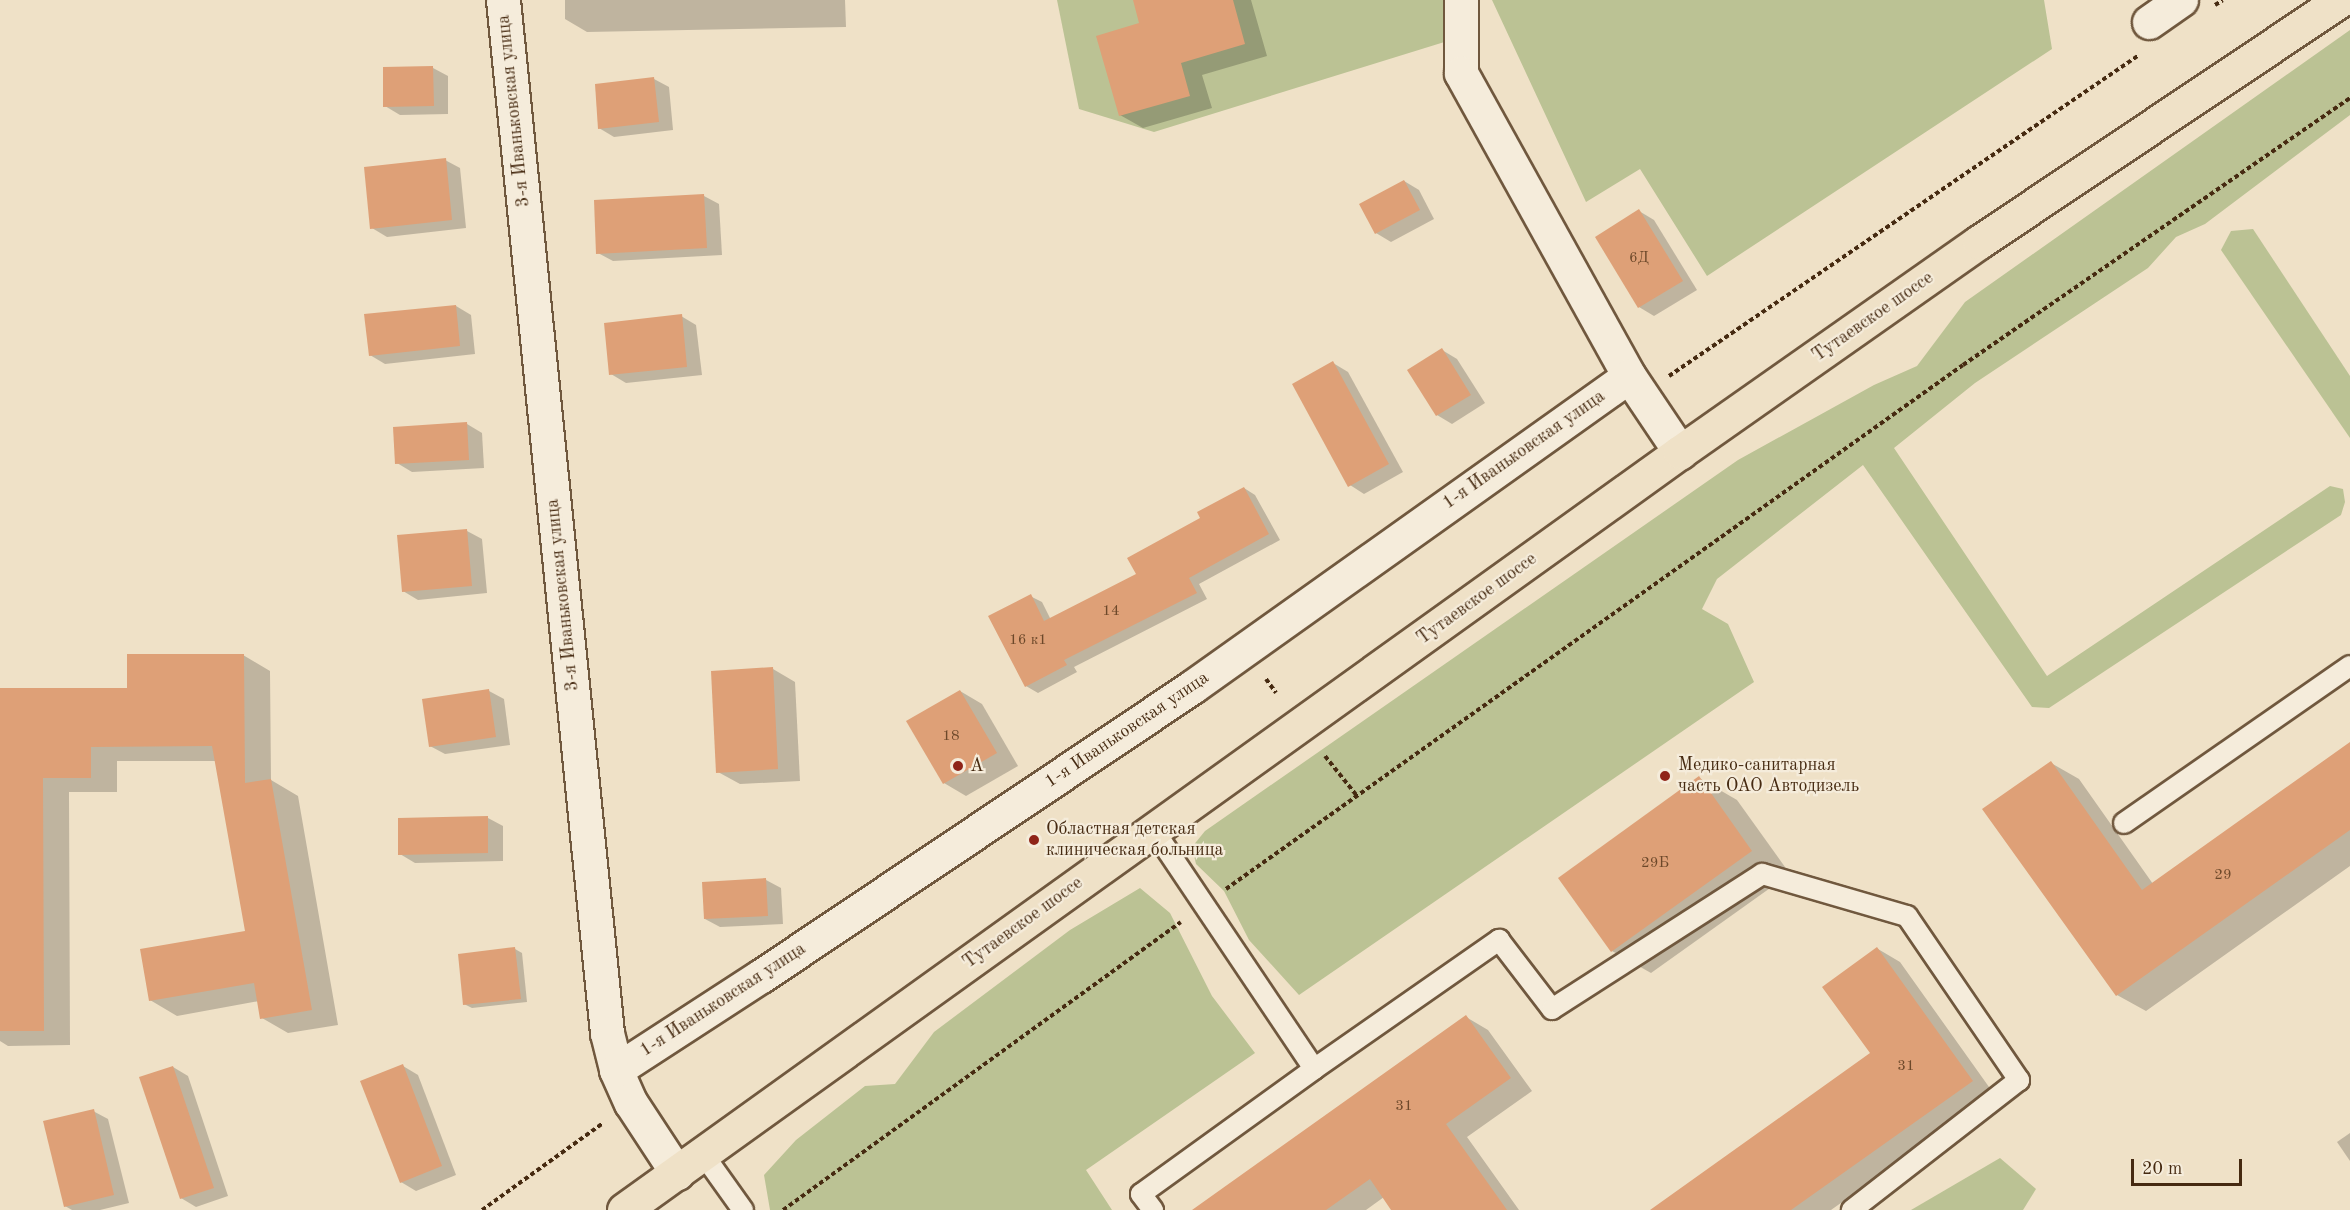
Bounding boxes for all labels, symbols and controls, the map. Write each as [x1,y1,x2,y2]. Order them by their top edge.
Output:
street label: 3-я Иваньковская улица [493,14,535,208]
house number: 6Д [1629,250,1649,268]
street label: Тутаевское шоссе [1808,267,1938,367]
street label: 1-я Иваньковская улица [1439,386,1609,514]
street label: 3-я Иваньковская улица [542,498,584,692]
street label: Тутаевское шоссе [1413,548,1541,650]
house number: 14 [1102,603,1120,621]
house number: 16 к1 [1009,632,1047,650]
street label: 1-я Иваньковская улица [1041,667,1213,793]
house number: 18 [942,728,960,746]
place label: А [970,755,984,777]
place label: Медико-санитарная часть ОАО Автодизель [1678,755,1859,798]
marker: А [951,759,965,773]
marker: Медико-санитарная часть ОАО Автодизель [1656,767,1674,785]
place label: Областная детская клиническая больница [1046,819,1223,862]
marker: Областная детская клиническая больница [1027,833,1041,847]
house number: 29Б [1641,855,1669,873]
house number: 29 [2214,867,2232,885]
street label: Тутаевское шоссе [959,872,1087,974]
street label: 1-я Иваньковская улица [636,938,810,1062]
house number: 31 [1897,1058,1915,1076]
house number: 31 [1395,1098,1413,1116]
scale bar [2134,1147,2245,1185]
text: 20 m [2142,1160,2182,1178]

